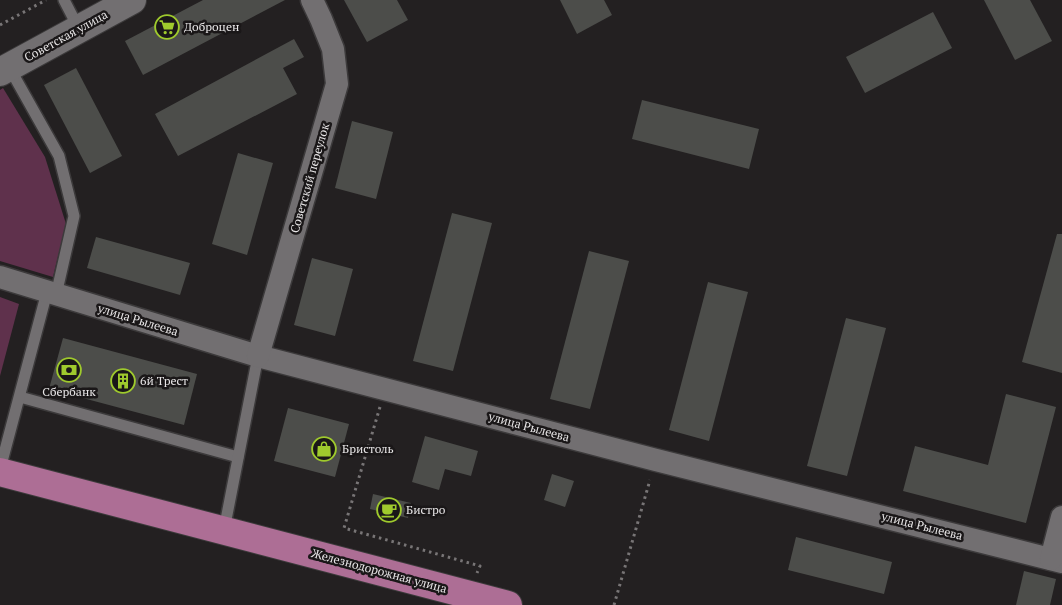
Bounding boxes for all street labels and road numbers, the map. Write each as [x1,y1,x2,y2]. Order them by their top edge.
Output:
street label: Советская улица [21,6,110,65]
street label: Советский переулок [287,121,333,234]
street label: улица Рылеева [95,300,180,339]
street label: улица Рылеева [486,408,571,445]
street label: улица Рылеева [879,508,964,543]
street label: Железнодорожная улица [310,545,449,596]

